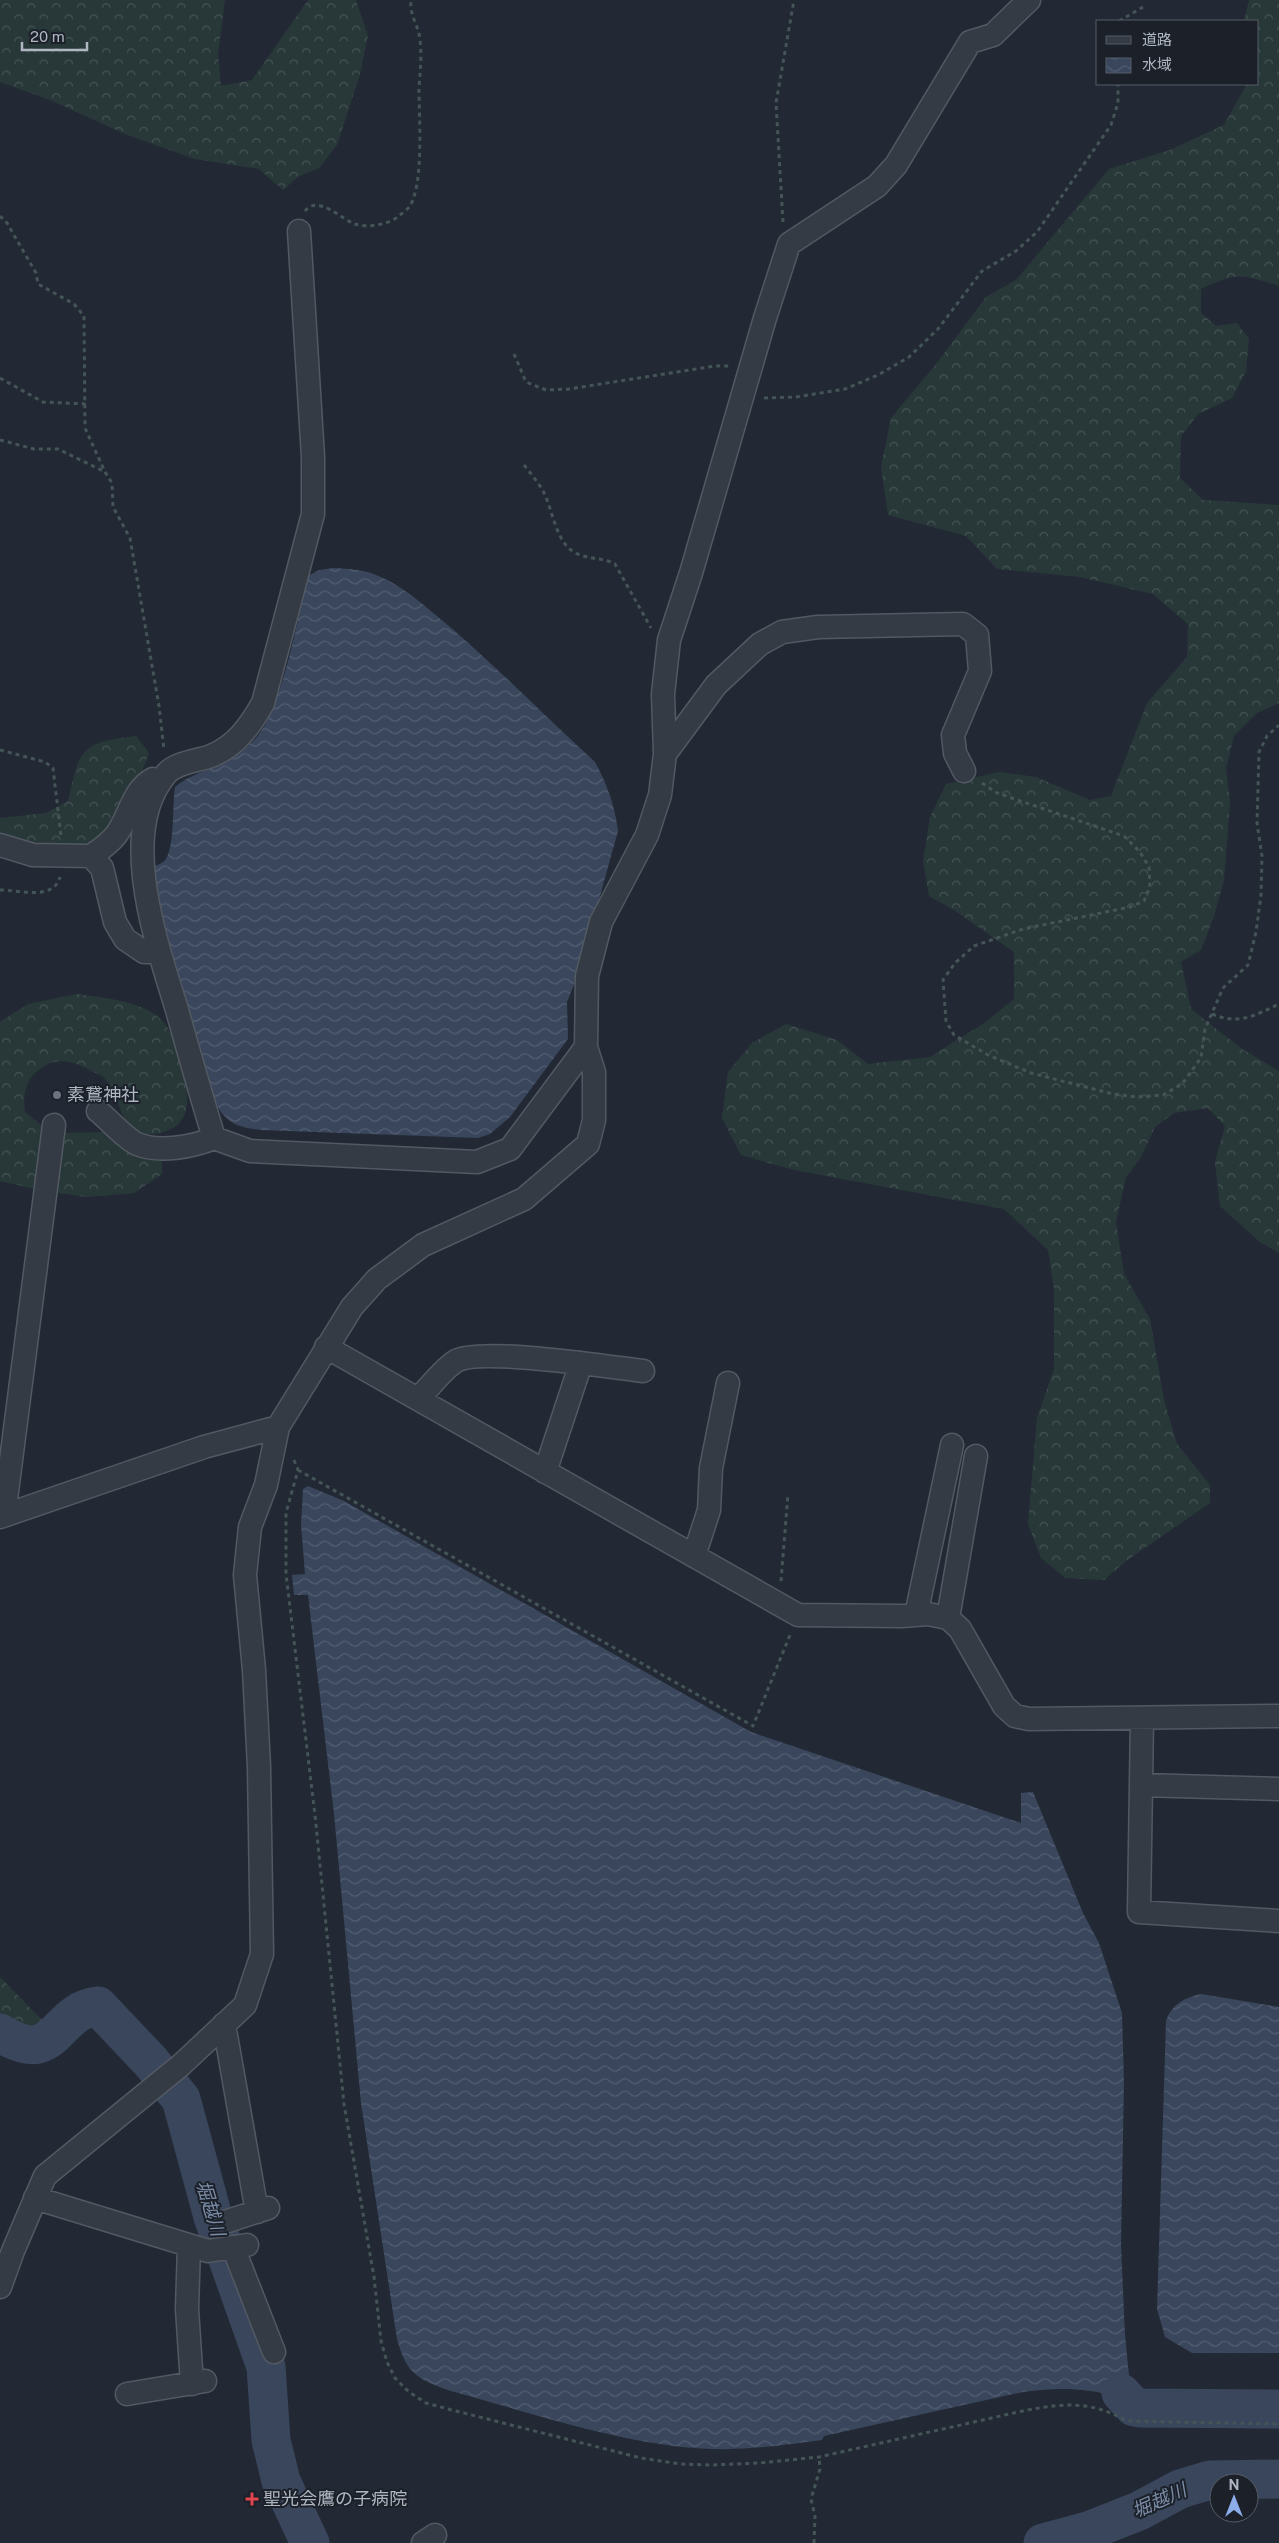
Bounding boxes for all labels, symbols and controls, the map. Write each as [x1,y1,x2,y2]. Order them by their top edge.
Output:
scale bar [22,20,88,52]
legend [1096,20,1259,85]
text: 20 m [30,28,65,45]
text: 道路 [1142,31,1172,48]
text: 水域 [1142,56,1172,73]
place label: 素鵞神社 [67,1084,139,1105]
marker: 素鵞神社 [51,1089,63,1101]
water label: 堀越川 [192,2178,230,2240]
north arrow [1209,2473,1259,2523]
text: N [1229,2477,1239,2493]
water label: 堀越川 [1128,2478,1191,2522]
place label: 聖光会鷹の子病院 [263,2488,407,2509]
marker: 聖光会鷹の子病院 [245,2492,259,2506]

